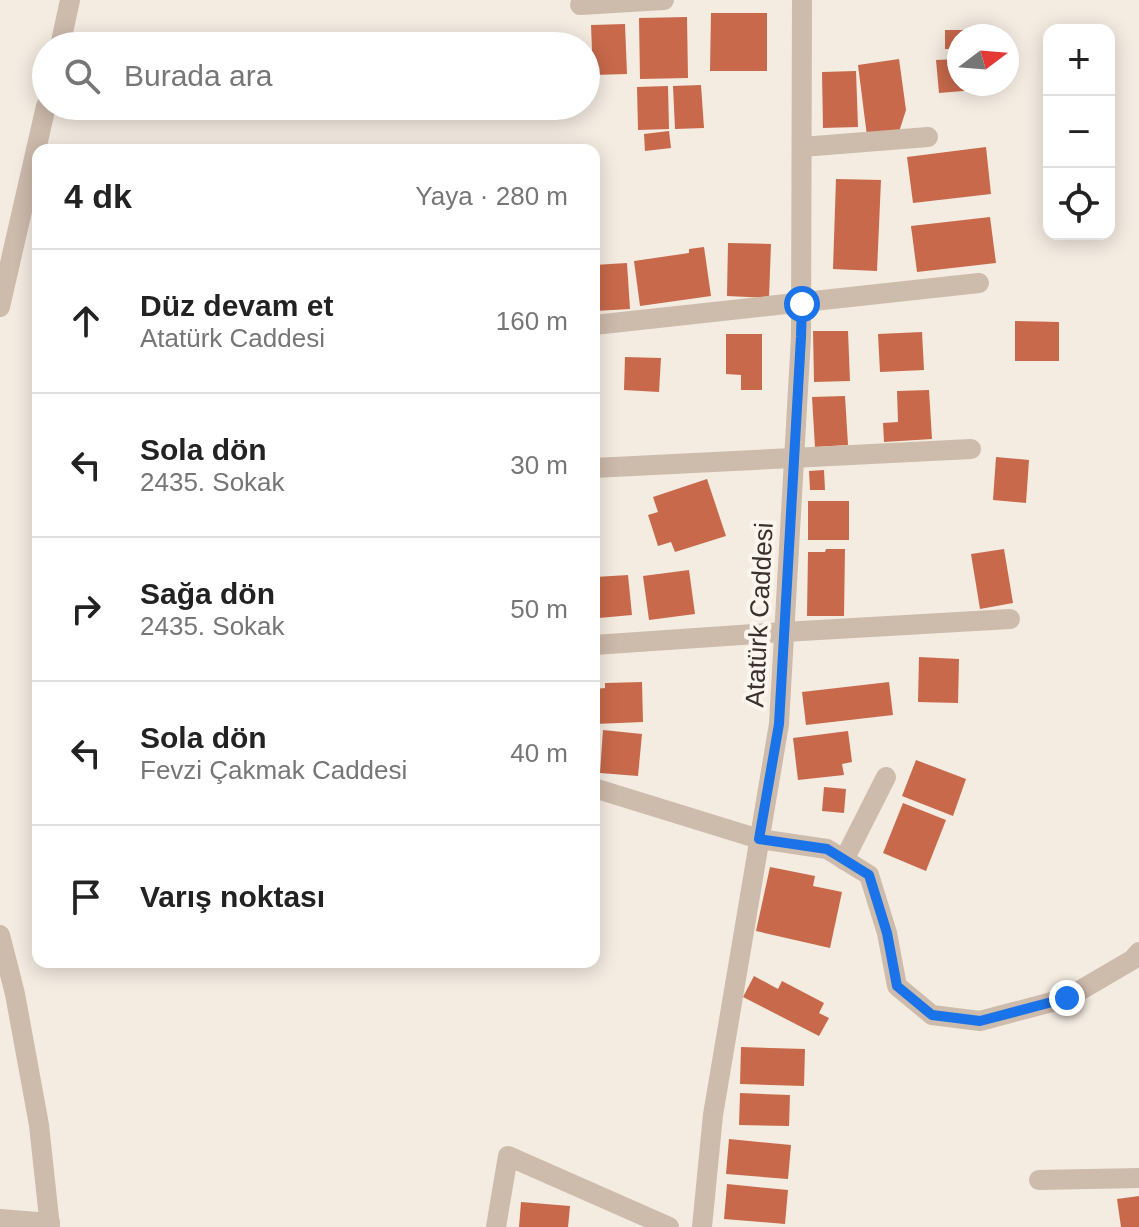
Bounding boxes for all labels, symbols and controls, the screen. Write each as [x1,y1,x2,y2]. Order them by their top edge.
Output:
north arrow [947,24,1019,96]
map controls [1043,24,1115,240]
button: + [1043,24,1115,96]
search box [32,32,600,120]
icon: search [60,54,104,98]
text: Burada ara [124,59,272,92]
button: − [1043,96,1115,168]
button: locate [1043,168,1115,240]
text: 4 dk [64,177,132,215]
text: Yaya · 280 m [415,181,568,211]
route start [784,286,820,322]
text: Düz devam et [140,289,333,322]
icon: ahead [64,299,108,343]
text: 160 m [496,306,568,336]
text: Atatürk Caddesi [140,323,325,353]
text: Sola dön [140,433,267,466]
icon: left [64,443,108,487]
text: 30 m [510,450,568,480]
text: 2435. Sokak [140,467,285,497]
street label: Atatürk Caddesi [739,522,779,708]
text: Sağa dön [140,577,275,610]
icon: right [64,587,108,631]
text: 50 m [510,594,568,624]
text: 2435. Sokak [140,611,285,641]
text: Sola dön [140,721,267,754]
icon: left [64,731,108,775]
text: 40 m [510,738,568,768]
text: Fevzi Çakmak Caddesi [140,755,407,785]
icon: arrive [64,875,108,919]
text: Varış noktası [140,880,325,913]
route end [1049,980,1085,1016]

